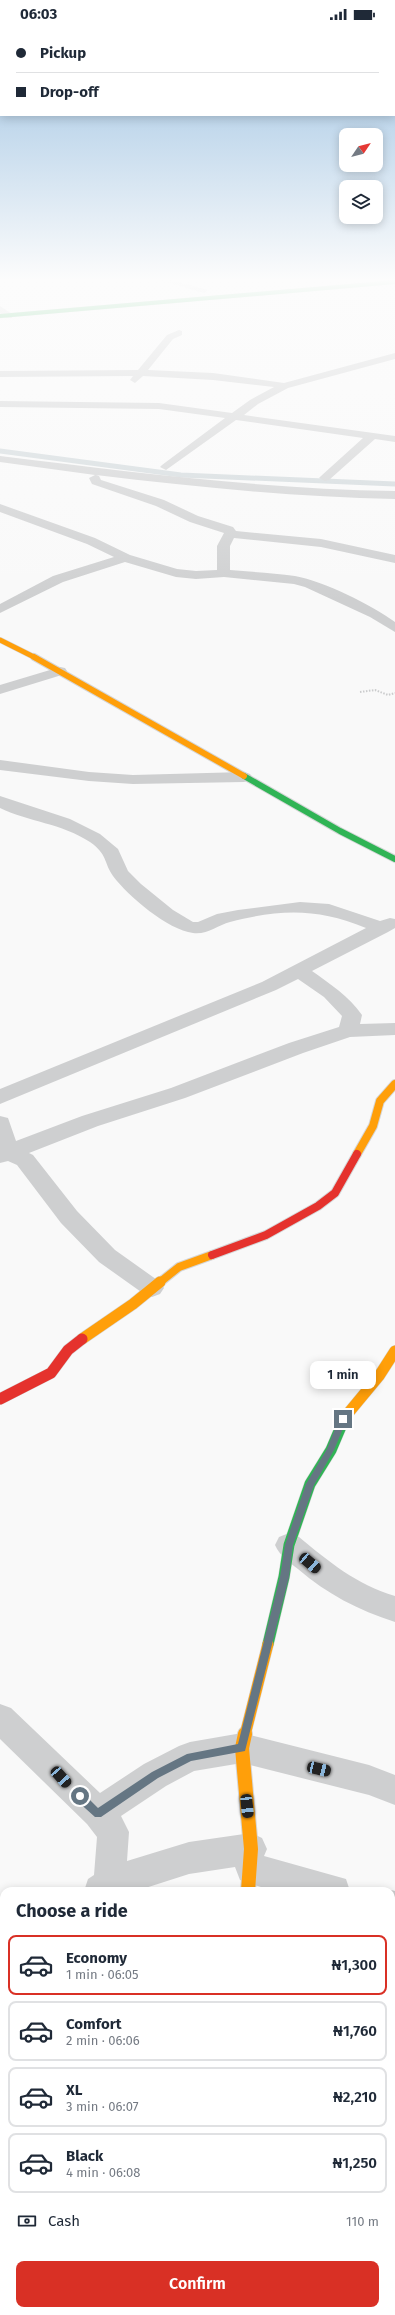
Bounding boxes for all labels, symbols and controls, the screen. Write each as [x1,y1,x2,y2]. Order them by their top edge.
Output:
text: 06:03 [20,5,57,23]
text: Pickup [40,44,86,62]
text: Drop-off [40,83,99,101]
north arrow [339,128,383,172]
map controls [339,128,383,224]
button: layers [339,180,383,224]
callout: 1 min [310,1361,376,1389]
text: 1 min [327,1367,359,1382]
route end [334,1410,352,1428]
car [297,1551,323,1575]
car [306,1760,332,1778]
car [49,1764,73,1790]
route start [71,1787,89,1805]
car [240,1793,254,1819]
text: Choose a ride [16,1900,128,1922]
icon: car [18,1947,54,1983]
text: Economy [66,1949,127,1967]
text: ₦1,300 [331,1956,377,1974]
text: 1 min · 06:05 [66,1967,139,1982]
icon: car [18,2013,54,2049]
text: Comfort [66,2015,122,2033]
text: ₦1,760 [333,2022,377,2040]
text: 2 min · 06:06 [66,2033,140,2048]
icon: car [18,2079,54,2115]
text: XL [66,2081,82,2099]
text: ₦2,210 [333,2088,377,2106]
text: 3 min · 06:07 [66,2099,138,2114]
icon: car [18,2145,54,2181]
text: Black [66,2147,103,2165]
text: ₦1,250 [332,2154,377,2172]
text: 4 min · 06:08 [66,2165,141,2180]
icon: cash [16,2210,38,2232]
text: Cash [48,2212,80,2230]
text: 110 m [346,2214,379,2229]
button: Confirm [16,2261,379,2307]

